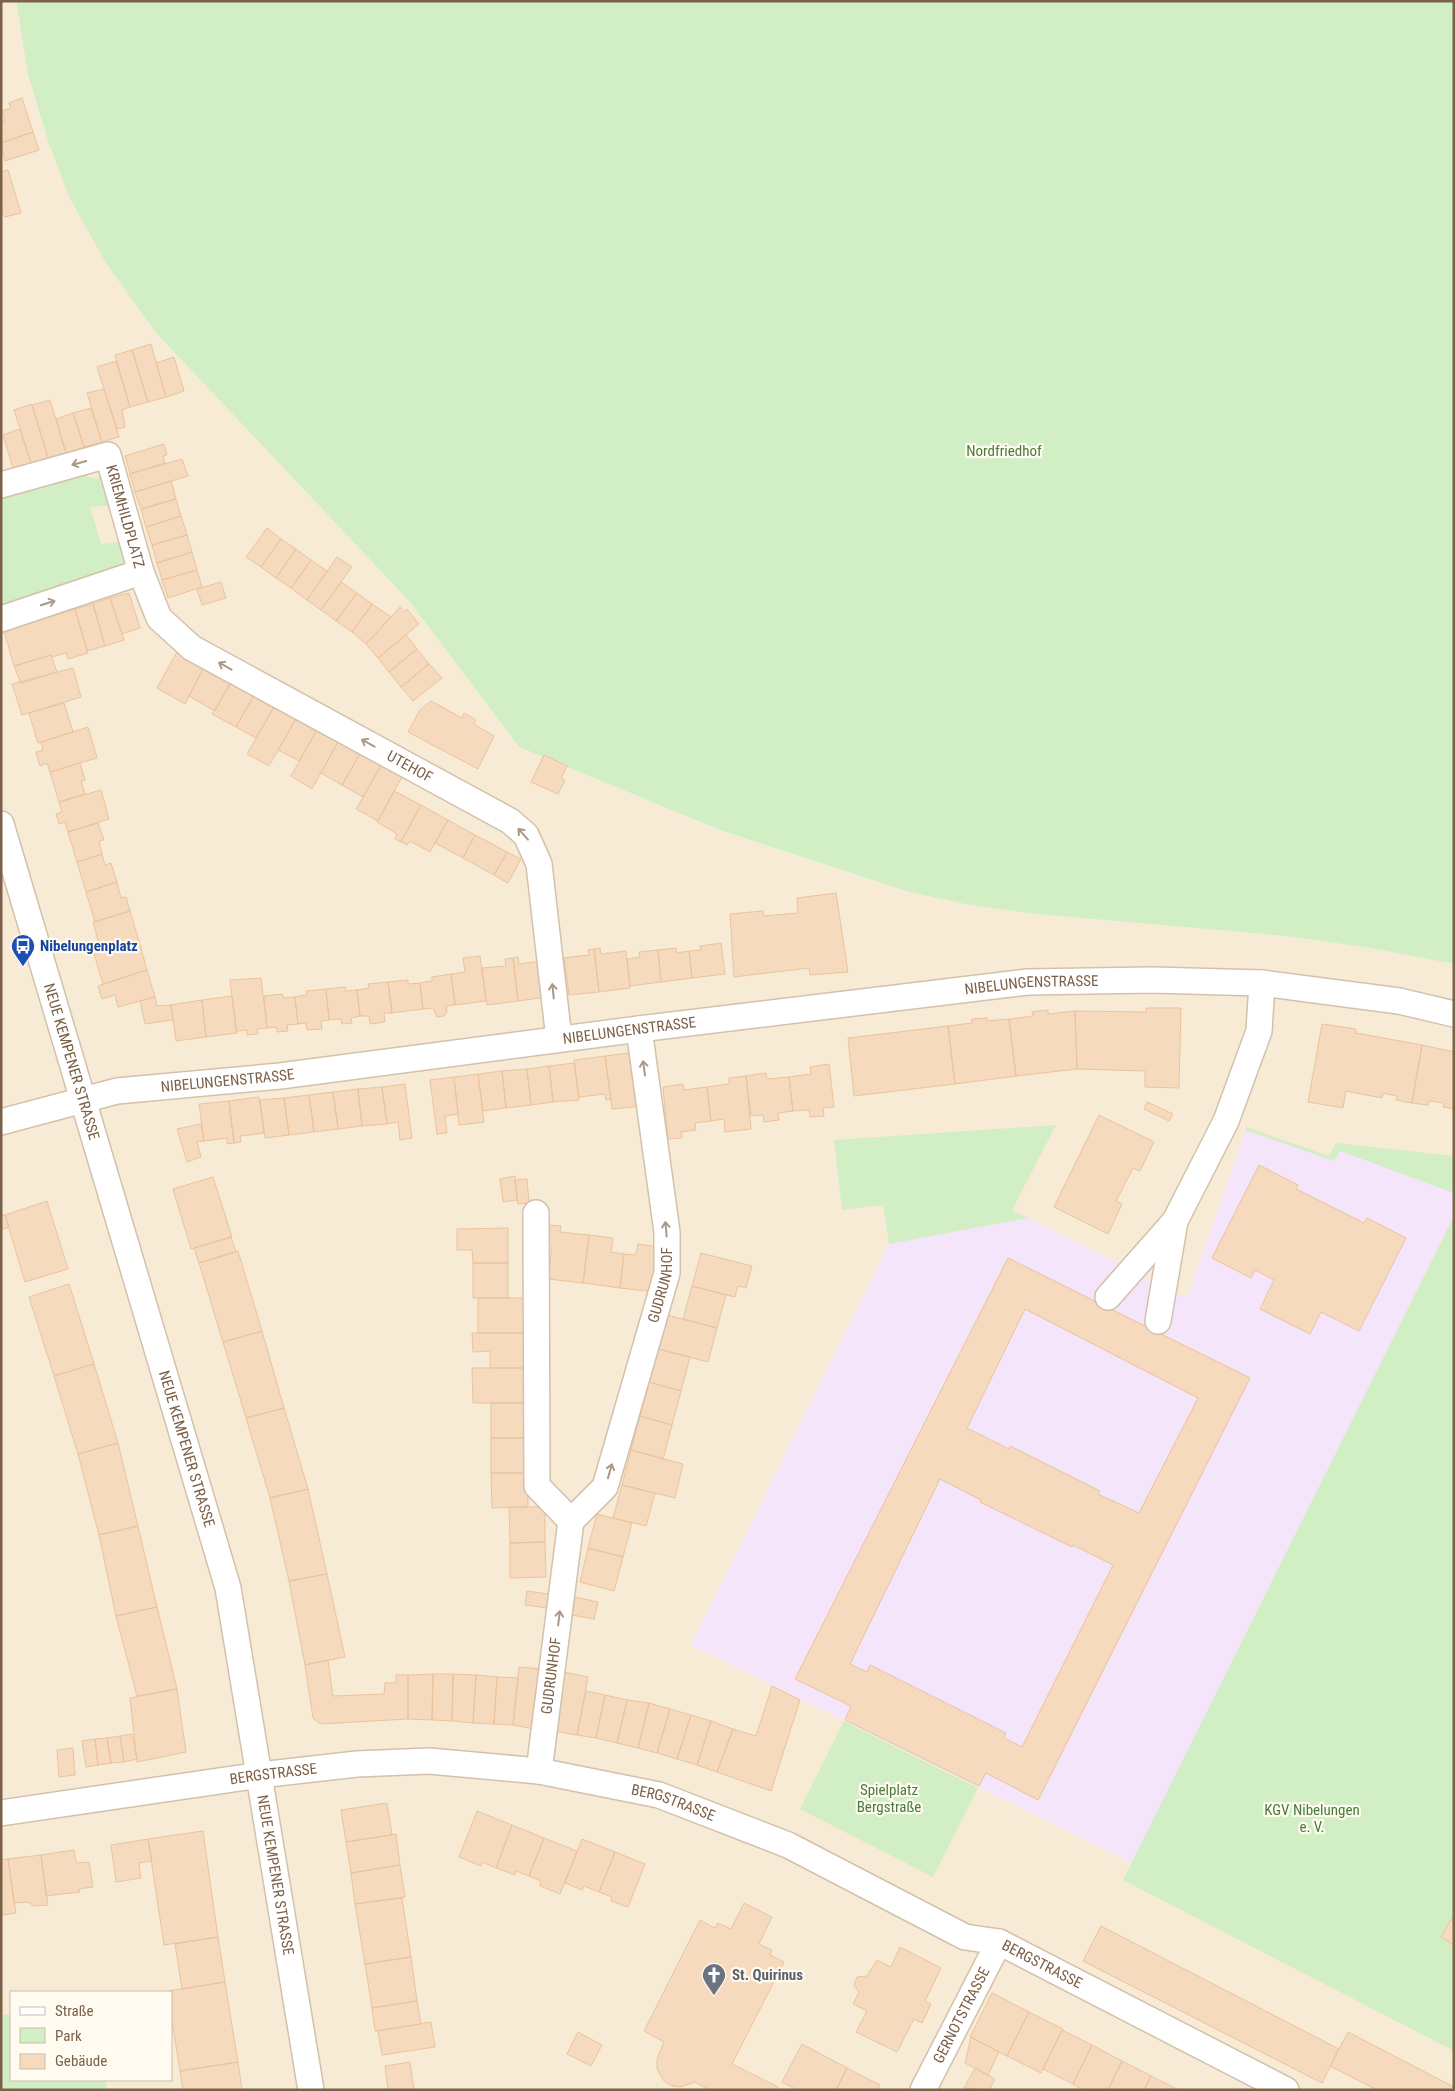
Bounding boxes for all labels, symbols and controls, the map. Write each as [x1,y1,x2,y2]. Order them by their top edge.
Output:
park label: Nordfriedhof [966,442,1042,460]
one-way arrow [72,459,88,468]
street label: KRIEMHILDPLATZ [102,463,148,570]
one-way arrow [39,598,55,608]
one-way arrow [218,660,233,670]
one-way arrow [361,738,375,748]
street label: UTEHOF [384,747,436,786]
one-way arrow [517,827,528,840]
bus stop icon: Nibelungenplatz [10,933,36,967]
place label: Nibelungenplatz [40,937,138,955]
street label: NIBELUNGENSTRASSE [964,972,1099,999]
street label: NEUE KEMPENER STRASSE [40,981,103,1142]
one-way arrow [548,983,558,999]
street label: NIBELUNGENSTRASSE [562,1013,697,1048]
one-way arrow [639,1061,649,1077]
street label: NIBELUNGENSTRASSE [160,1065,295,1096]
one-way arrow [662,1222,671,1238]
street label: GUDRUNHOF [644,1247,676,1325]
street label: NEUE KEMPENER STRASSE [155,1369,218,1529]
one-way arrow [605,1464,615,1480]
one-way arrow [554,1611,564,1627]
street label: GUDRUNHOF [537,1636,565,1715]
street label: BERGSTRASSE [228,1760,318,1788]
street label: BERGSTRASSE [630,1781,718,1825]
park label: Spielplatz Bergstraße [857,1781,921,1816]
street label: NEUE KEMPENER STRASSE [253,1794,298,1957]
park label: KGV Nibelungen e. V. [1264,1801,1360,1836]
street label: BERGSTRASSE [999,1936,1085,1992]
church icon: St. Quirinus [701,1962,727,1996]
street label: GERNOTSTRASSE [929,1964,993,2066]
place label: St. Quirinus [732,1966,803,1984]
legend [10,1991,172,2081]
text: Straße [55,2002,94,2020]
text: Park [55,2027,82,2045]
text: Gebäude [55,2052,107,2070]

